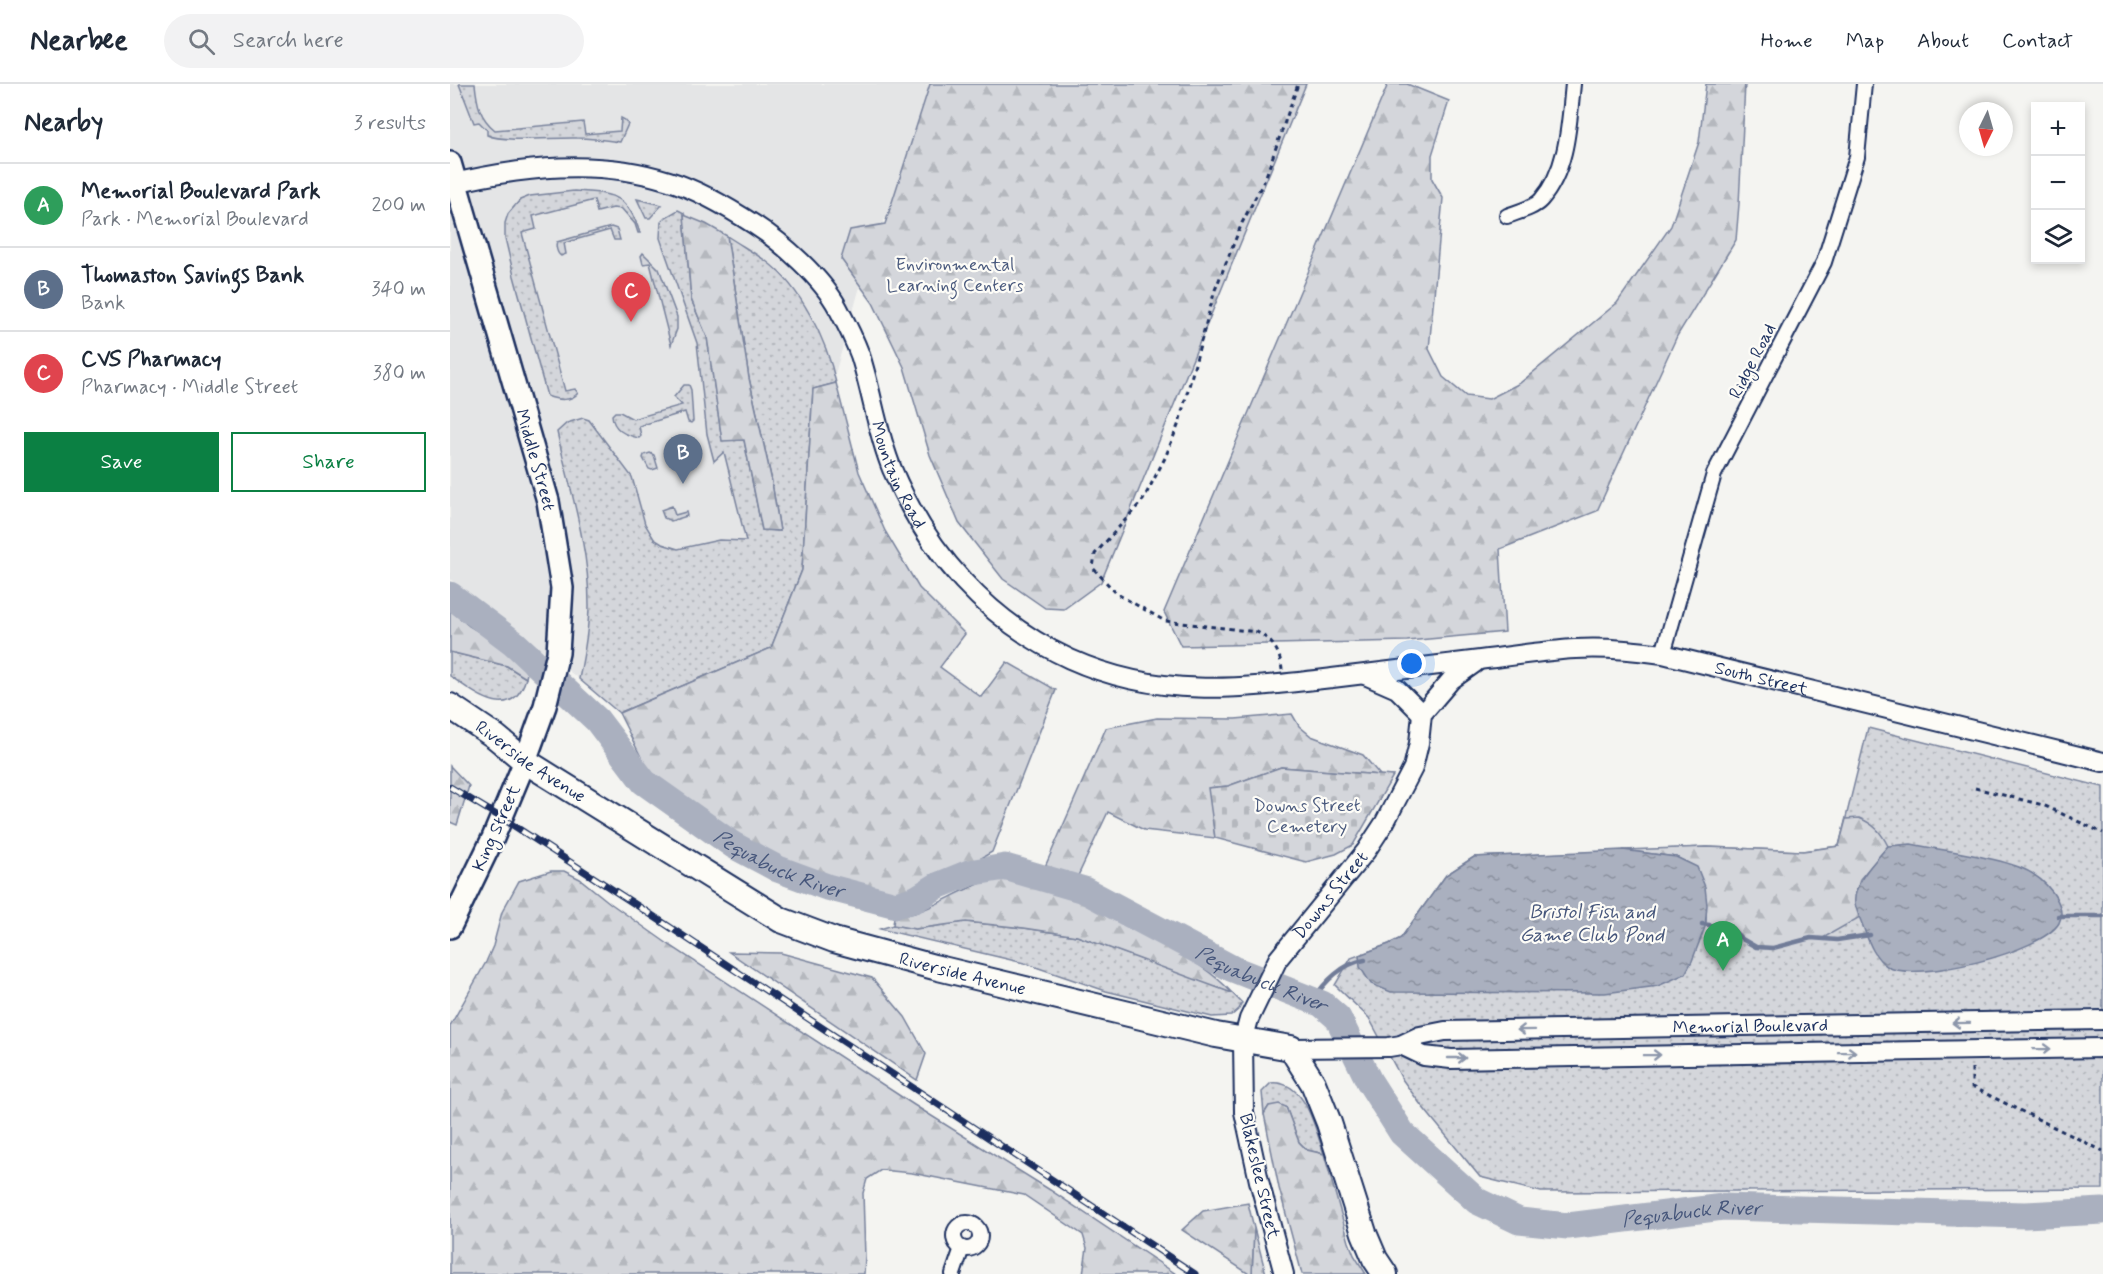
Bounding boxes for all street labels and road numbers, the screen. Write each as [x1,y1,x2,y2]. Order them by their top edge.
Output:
street label: Ridge Road [1724,320,1783,404]
street label: Middle Street [509,406,560,513]
street label: Mountain Road [864,419,931,534]
street label: South Street [1712,656,1811,702]
street label: Riverside Avenue [470,715,590,809]
street label: King Street [467,781,528,876]
street label: Downs Street [1288,846,1374,945]
street label: Riverside Avenue [896,947,1028,1002]
street label: Memorial Boulevard [1672,1014,1828,1040]
street label: Blakeslee Street [1233,1111,1285,1242]

